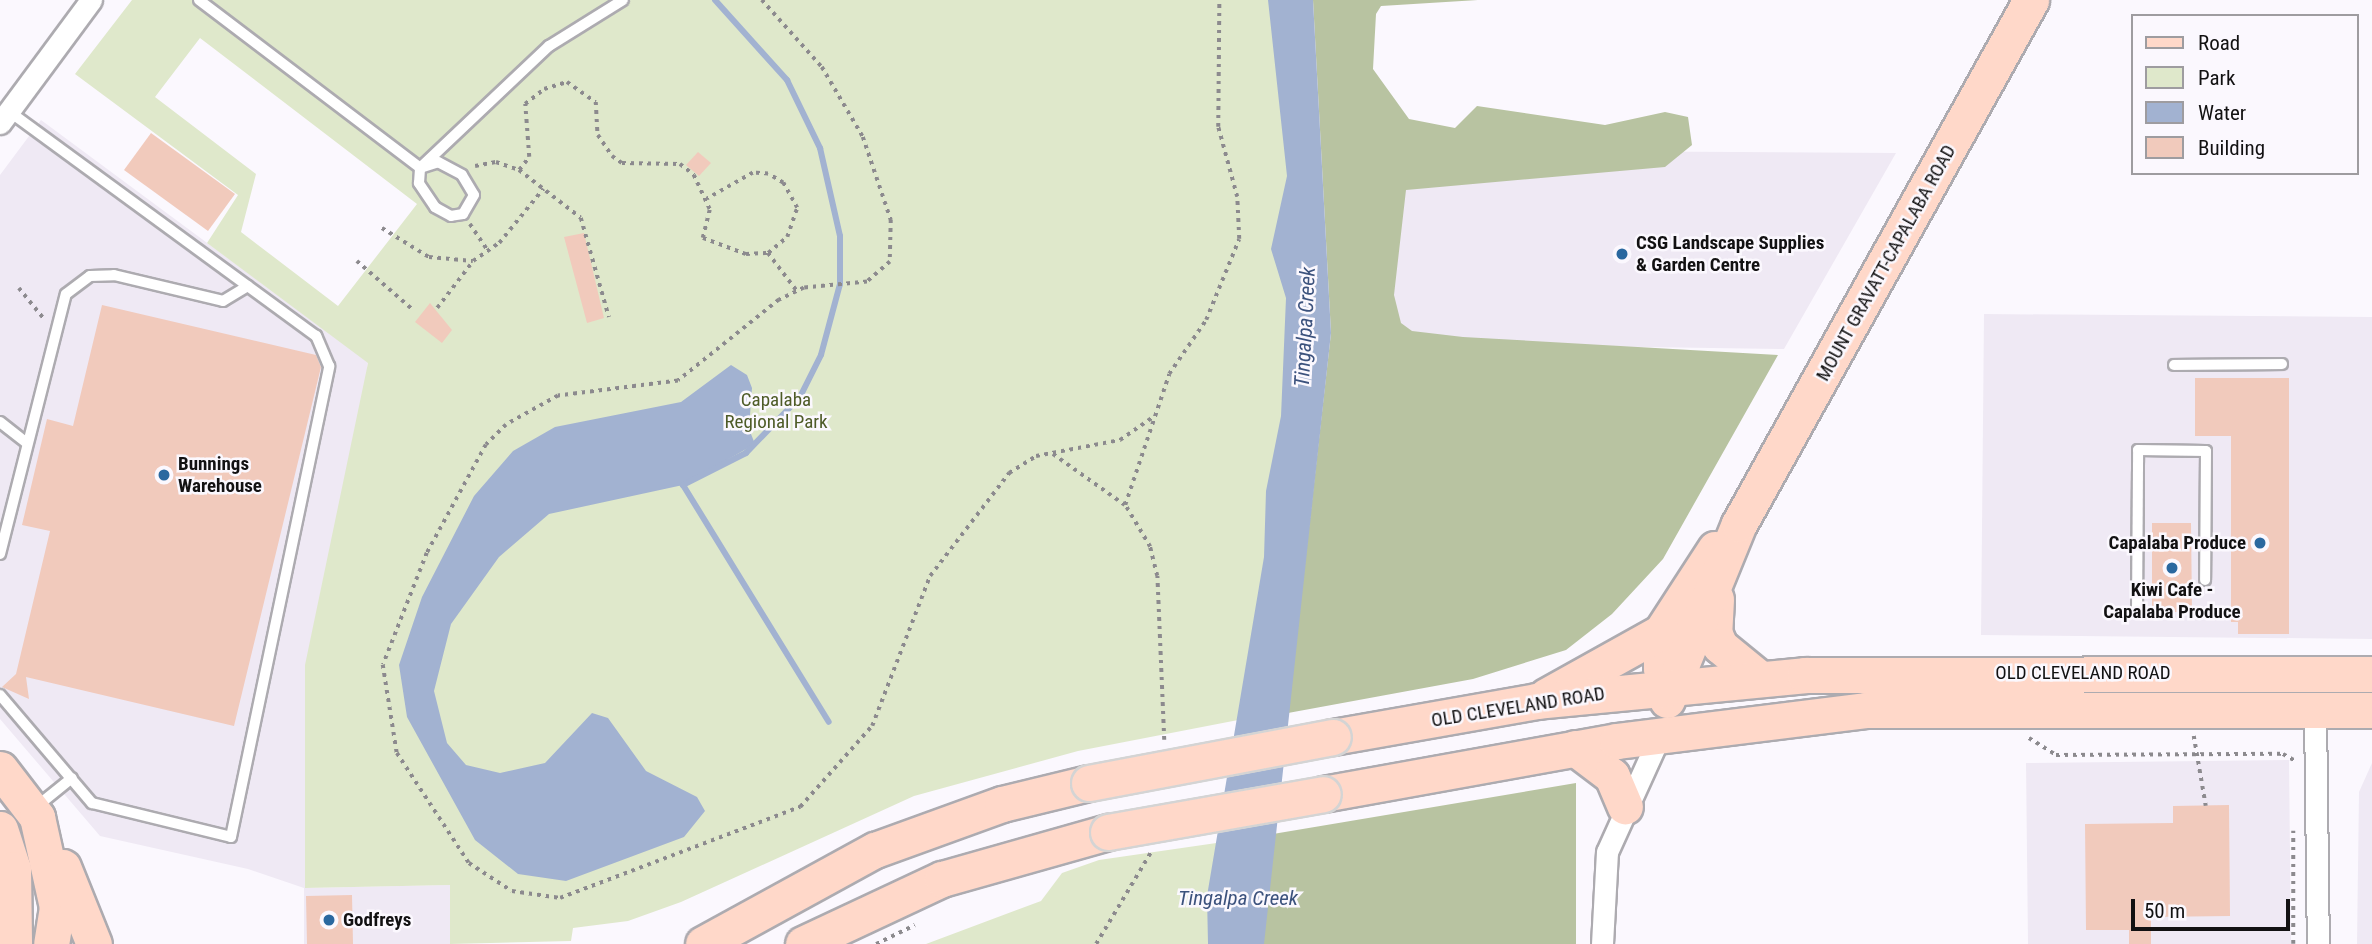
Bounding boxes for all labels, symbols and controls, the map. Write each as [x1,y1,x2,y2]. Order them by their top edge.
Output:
legend [2130,14,2358,175]
text: Road [2198,31,2240,55]
text: Park [2198,66,2235,90]
text: Water [2198,101,2246,125]
text: Building [2198,136,2265,160]
street label: MOUNT GRAVATT-CAPALABA ROAD [1811,141,1961,385]
place label: CSG Landscape Supplies & Garden Centre [1636,232,1824,276]
marker: CSG Landscape Supplies & Garden Centre [1614,246,1630,262]
water label: Tingalpa Creek [1289,266,1321,388]
park label: Capalaba Regional Park [724,389,828,433]
place label: Bunnings Warehouse [178,453,262,497]
marker: Bunnings Warehouse [156,467,172,483]
place label: Capalaba Produce [2109,532,2246,554]
marker: Capalaba Produce [2252,535,2268,551]
marker: Kiwi Cafe - Capalaba Produce [2164,560,2180,576]
place label: Kiwi Cafe - Capalaba Produce [2103,579,2241,623]
street label: OLD CLEVELAND ROAD [1995,662,2171,684]
street label: OLD CLEVELAND ROAD [1430,682,1606,732]
scale bar [2134,884,2293,928]
water label: Tingalpa Creek [1178,885,1298,911]
text: 50 m [2144,899,2185,923]
place label: Godfreys [343,909,411,931]
marker: Godfreys [321,912,337,928]

